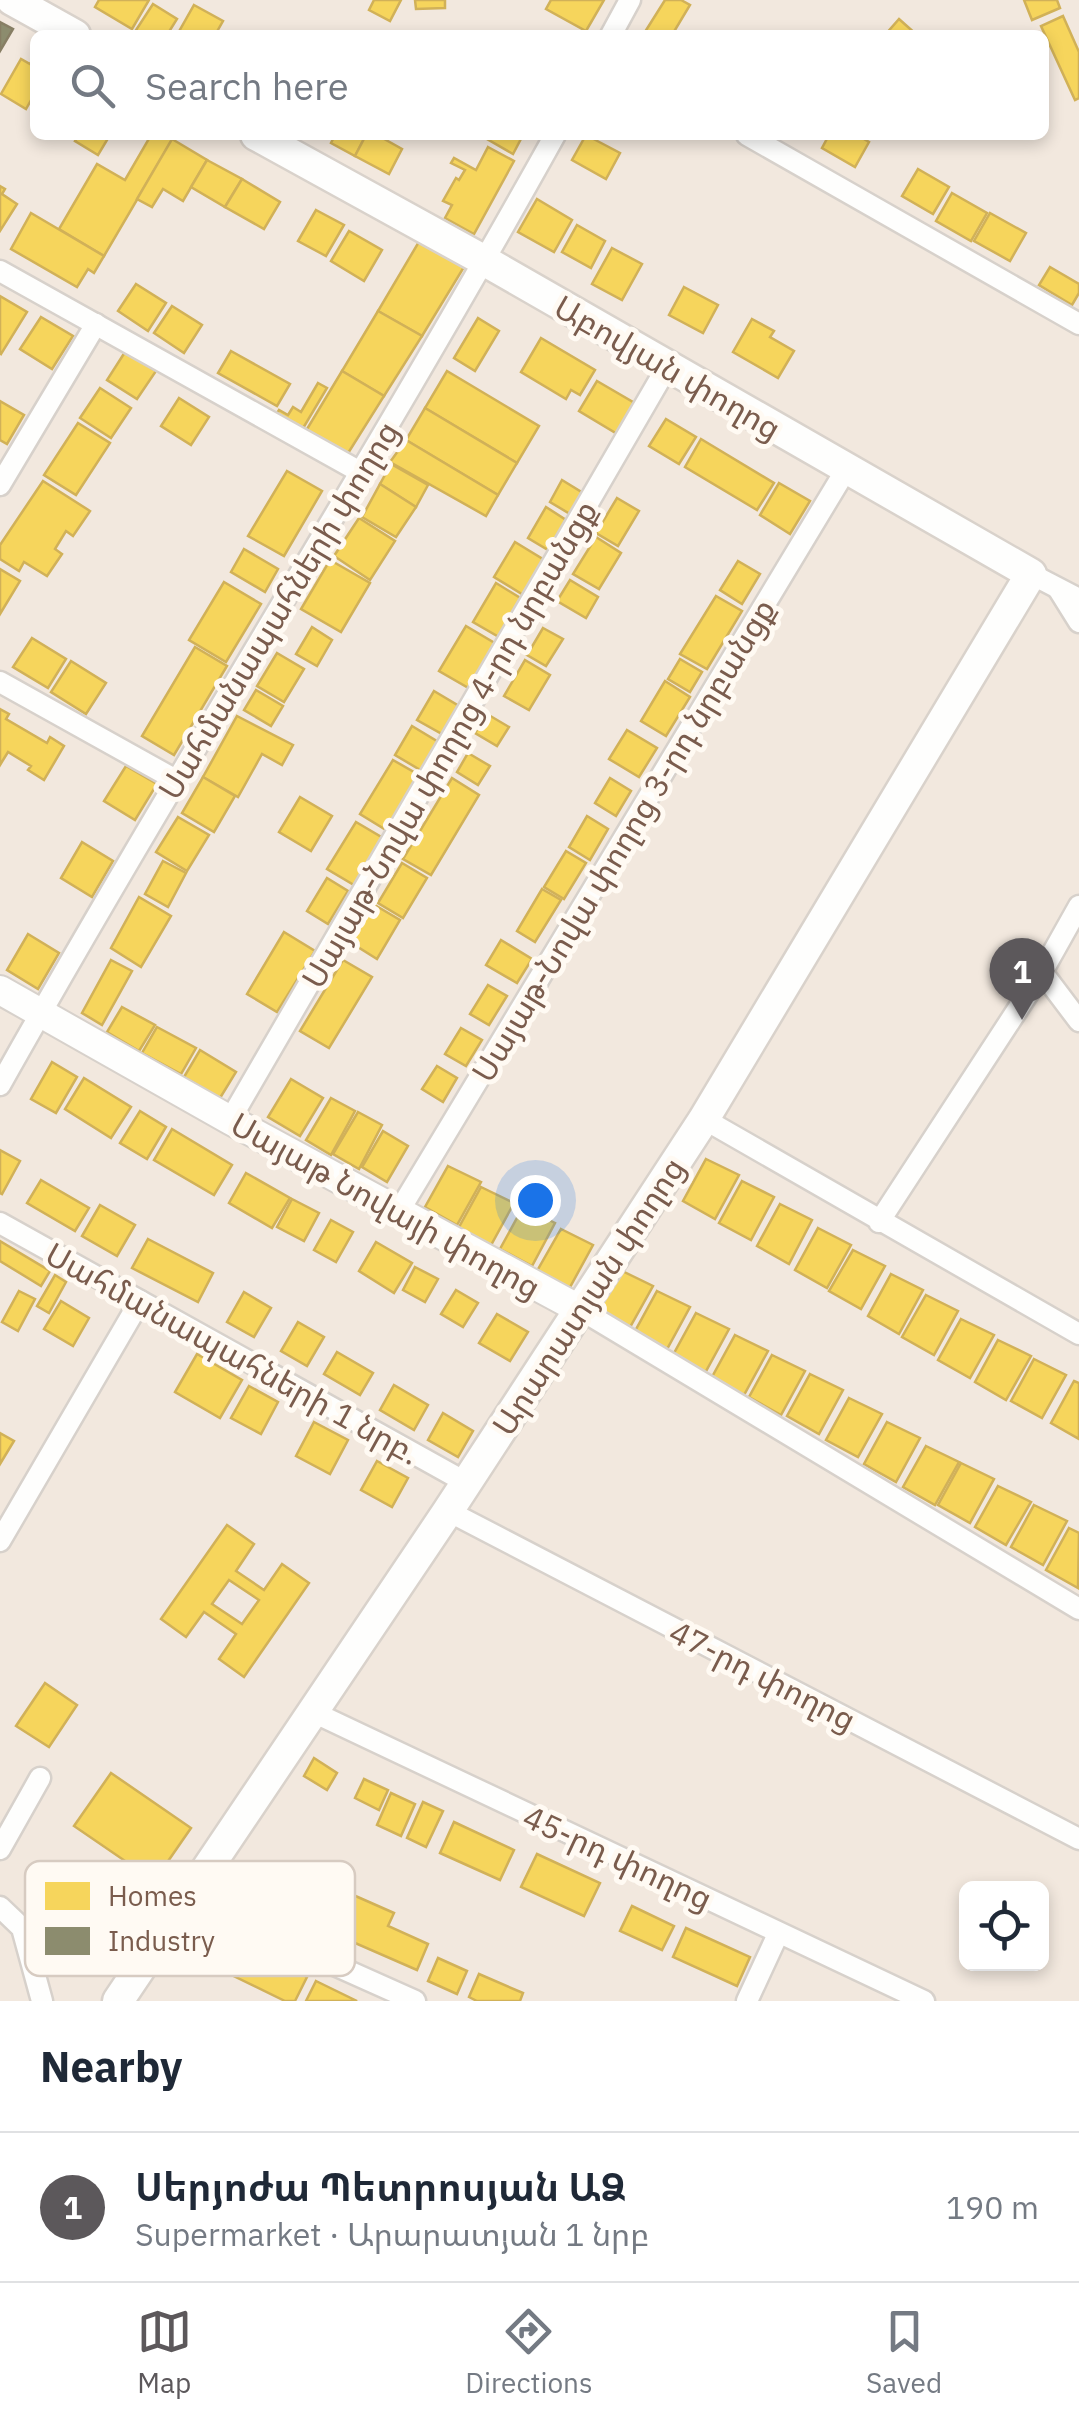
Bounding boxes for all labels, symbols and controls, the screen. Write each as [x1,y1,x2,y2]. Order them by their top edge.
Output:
search box [30,30,1049,140]
icon: search [65,58,120,113]
text: Search here [145,61,349,110]
street label: Աբովյան փողոց [547,285,789,449]
street label: Սահմանապահների փողոց [148,413,408,807]
street label: Սայաթ-Նովա փողոց 4-րդ նրբանցք [292,493,606,995]
street label: Սայաթ-Նովա փողոց 3-րդ նրբանցք [462,591,784,1089]
pin: 1 [990,938,1054,1020]
street label: Սայաթ Նովայի փողոց [224,1102,548,1308]
street label: Արարատյան փողոց [482,1149,694,1443]
your location [510,1175,561,1226]
street label: Սահմանապահների 1 նրբ. [38,1232,428,1474]
street label: 47-րդ փողոց [663,1610,863,1740]
street label: 45-րդ փողոց [517,1795,719,1919]
legend [25,1861,355,1976]
text: Homes [108,1877,197,1914]
map controls [959,1881,1049,1971]
button: locate [959,1881,1049,1971]
text: Industry [108,1922,215,1959]
text: Nearby [40,2039,182,2094]
text: Սերյոժա Պետրոսյան ԱՁ [135,2162,626,2211]
text: 1 [63,2186,82,2228]
text: 190 m [946,2186,1039,2228]
text: Supermarket · Արարատյան 1 նրբ [135,2213,649,2255]
tab: Map [137,2304,192,2401]
tab: Directions [465,2304,593,2401]
tab: Saved [866,2304,942,2401]

